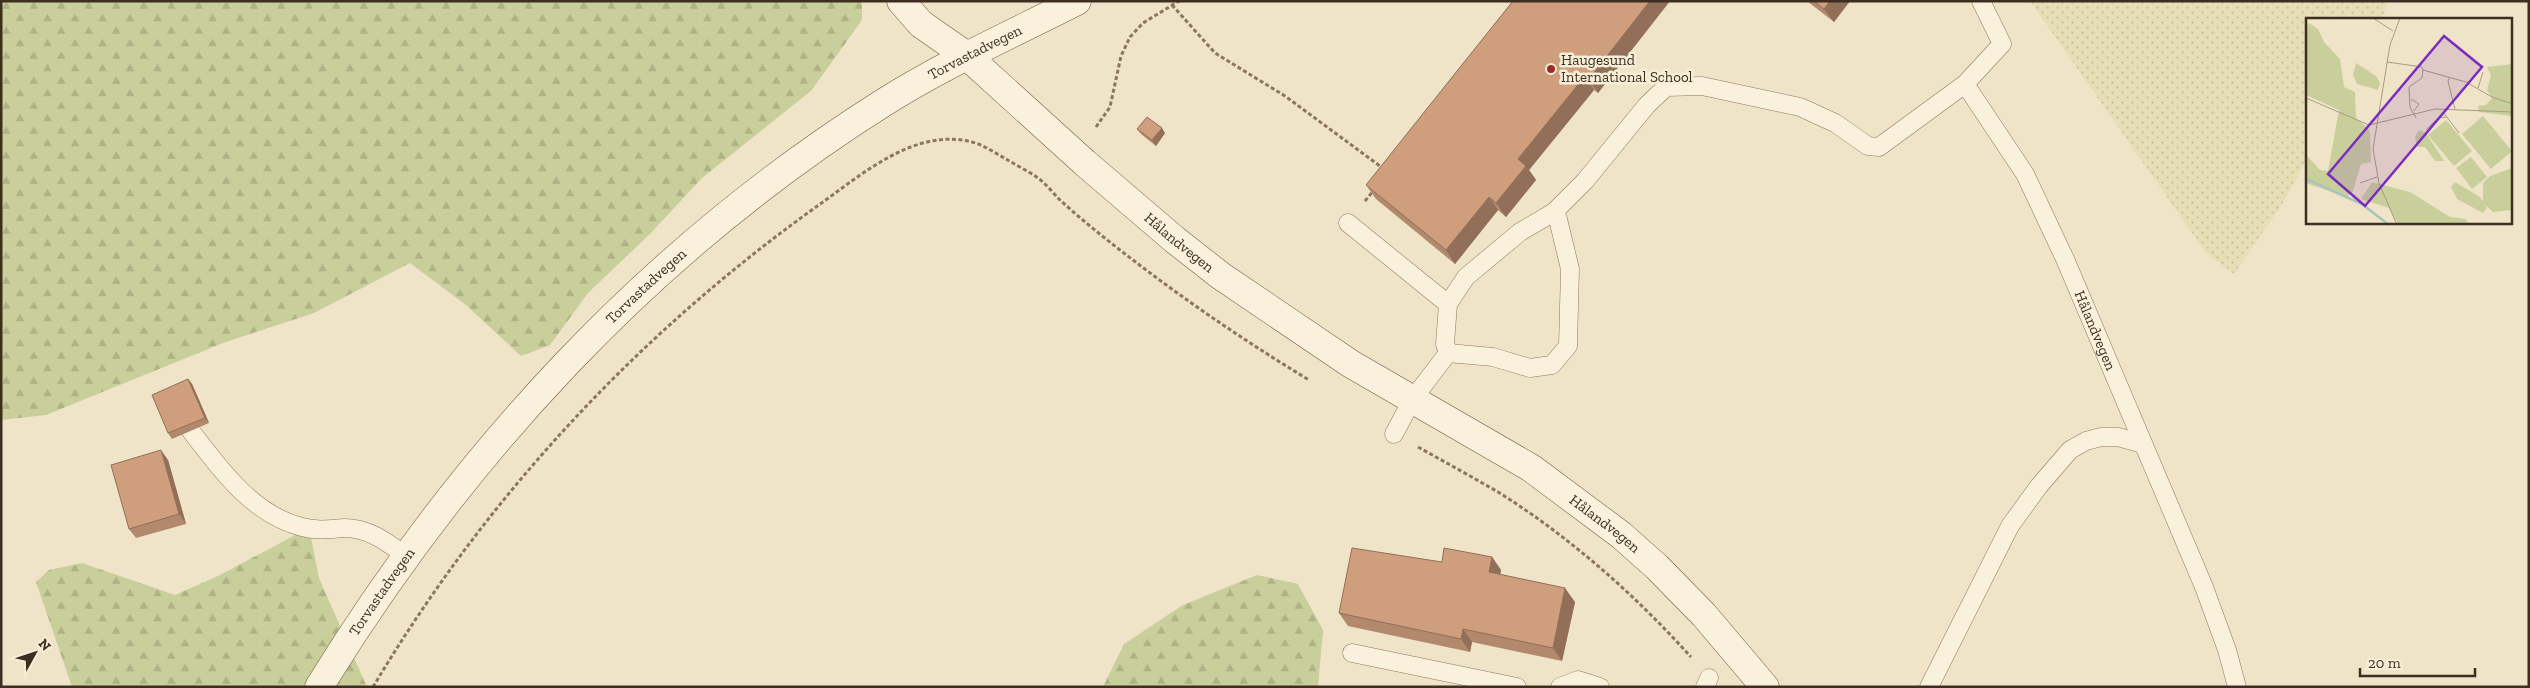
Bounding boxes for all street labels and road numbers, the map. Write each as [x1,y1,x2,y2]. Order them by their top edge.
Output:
street label: Torvastadvegen [925,21,1025,84]
street label: Hålandvegen [1141,209,1218,276]
street label: Torvastadvegen [602,244,690,328]
street label: Hålandvegen [2070,288,2120,373]
street label: Hålandvegen [1566,491,1644,557]
street label: Torvastadvegen [345,544,419,639]

